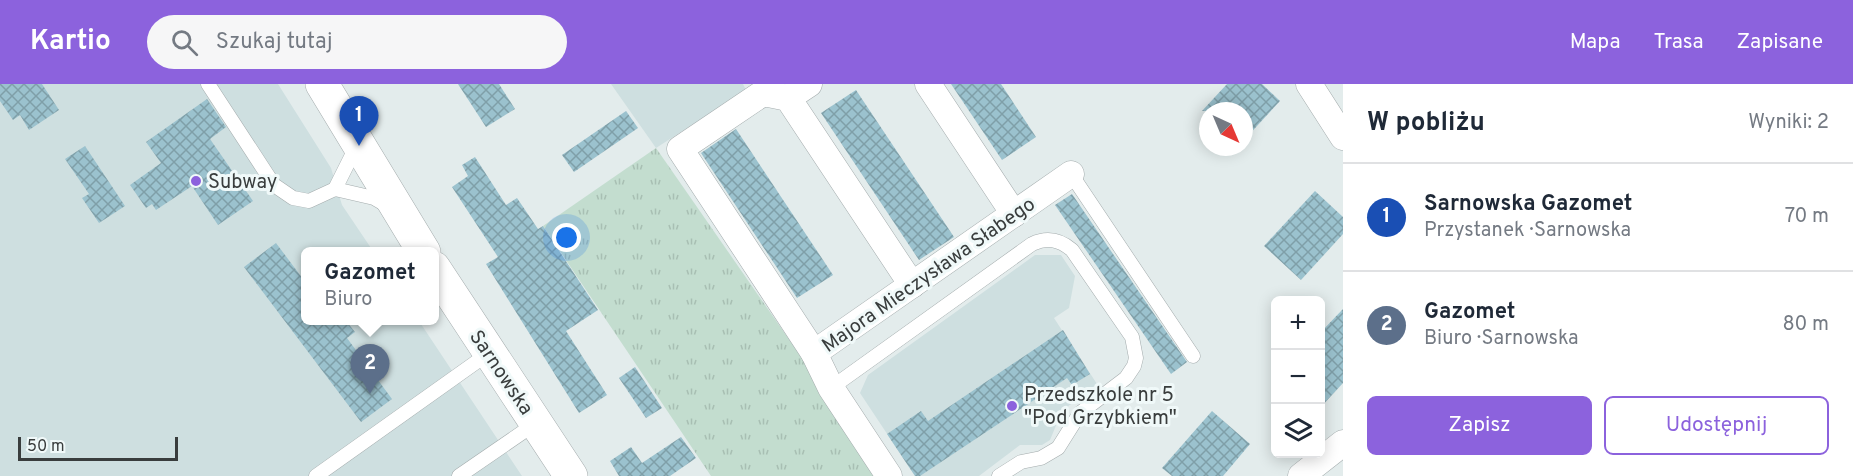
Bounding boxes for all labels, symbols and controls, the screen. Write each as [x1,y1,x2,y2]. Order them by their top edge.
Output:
search box [147,15,567,69]
text: Kartio [30,24,111,60]
icon: search [168,26,201,59]
text: Szukaj tutaj [216,29,333,56]
text: Mapa [1570,29,1621,56]
text: Trasa [1654,29,1703,56]
text: Zapisane [1736,29,1823,56]
pin: 1 [340,97,378,146]
north arrow [1199,102,1253,156]
text: W pobliżu [1367,107,1485,140]
text: Wyniki: 2 [1748,110,1829,136]
place label: Subway [208,170,277,196]
marker: Subway [189,174,203,188]
text: Sarnowska Gazomet [1424,191,1632,218]
street label: Majora Mieczysława Słabego [817,192,1041,359]
text: 1 [1383,204,1391,230]
text: 70 m [1785,204,1829,230]
text: Przystanek · Sarnowska [1424,218,1631,244]
your location [552,223,581,252]
popup [301,247,439,325]
text: Gazomet [324,260,416,287]
text: Biuro [324,287,372,313]
map controls [1271,296,1325,458]
button: + [1271,296,1325,350]
text: Gazomet [1424,299,1515,326]
text: 2 [1380,312,1393,338]
text: 80 m [1783,312,1829,338]
street label: Sarnowska [462,326,538,421]
text: Biuro · Sarnowska [1424,326,1579,352]
pin: 2 [350,344,389,394]
button: − [1271,350,1325,404]
place label: Przedszkole nr 5 "Pod Grzybkiem" [1024,383,1177,432]
button: Zapisz [1367,396,1592,455]
button: Udostępnij [1604,396,1829,455]
marker: Przedszkole nr 5 "Pod Grzybkiem" [1005,399,1019,413]
button: layers [1271,404,1325,458]
scale bar [18,434,178,462]
text: 50 m [27,437,65,457]

